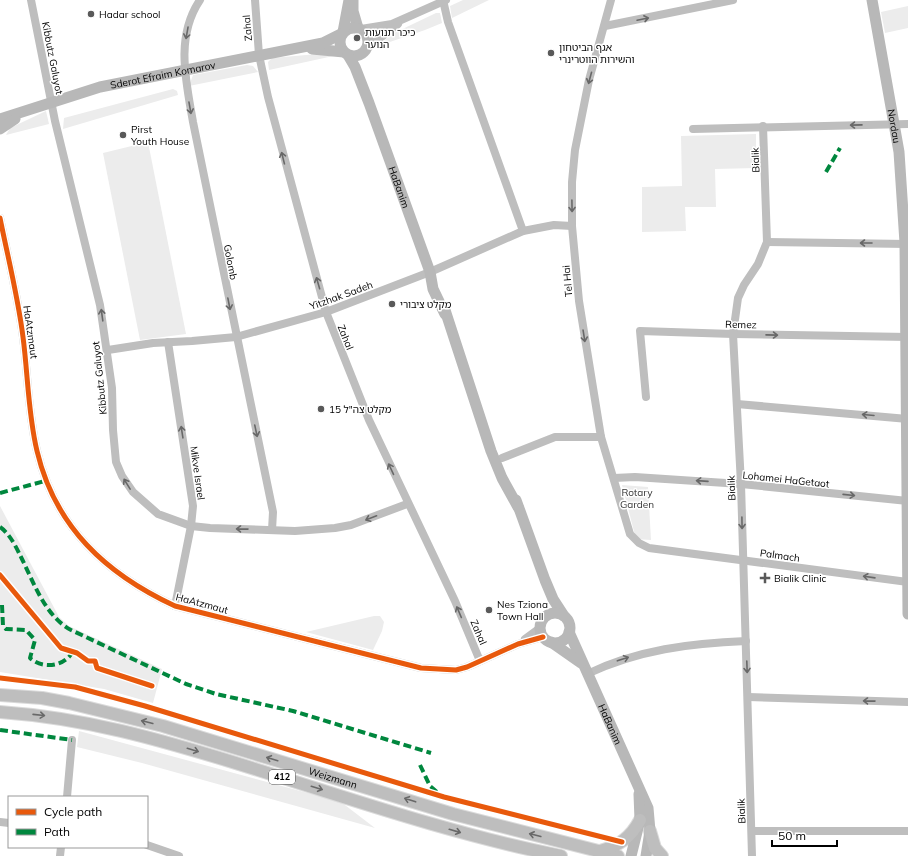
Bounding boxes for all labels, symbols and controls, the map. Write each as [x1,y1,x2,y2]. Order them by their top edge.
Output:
place label: Hadar school [99,8,160,21]
marker: Hadar school [86,9,96,19]
street label: Zahal [240,14,255,42]
one-way arrow [636,14,649,22]
street label: Kibbutz Galuyot [39,21,66,96]
one-way arrow [182,26,190,39]
place label: כיכר תנועות הנוער [365,26,415,51]
marker: כיכר תנועות הנוער [352,33,362,43]
place label: אגף הביטחון והשירות הווטרינרי [559,41,635,66]
marker: אגף הביטחון והשירות הווטרינרי [546,48,556,58]
street label: Sderot Efraim Komarov [109,58,217,92]
one-way arrow [586,71,593,84]
one-way arrow [186,101,194,114]
street label: Nordau [884,108,903,144]
one-way arrow [850,121,863,129]
place label: Pirst Youth House [130,123,189,148]
marker: Pirst Youth House [118,130,128,140]
street label: Bialik [749,146,762,173]
one-way arrow [279,151,287,164]
street label: HaBanim [385,165,412,210]
one-way arrow [568,199,576,212]
one-way arrow [860,239,873,247]
street label: Golomb [221,243,240,281]
street label: Tel Hai [560,265,575,297]
one-way arrow [314,277,321,290]
street label: Yitzhak Sadeh [307,278,375,313]
one-way arrow [226,297,234,310]
place label: מקלט ציבורי [400,298,452,311]
marker: מקלט ציבורי [387,299,397,309]
street label: HaAtzmaut [20,305,41,360]
one-way arrow [98,309,106,322]
street label: Remez [725,318,757,331]
street label: Zahal [335,323,356,352]
one-way arrow [580,329,588,342]
one-way arrow [765,331,778,339]
street label: Kibbutz Galuyot [89,340,110,415]
place label: מקלט צה"ל 15 [329,403,392,416]
marker: מקלט צה"ל 15 [316,404,326,414]
one-way arrow [862,412,875,419]
one-way arrow [253,424,261,437]
one-way arrow [178,425,186,438]
street label: Mikve Israel [187,445,208,501]
one-way arrow [387,463,394,475]
street label: Lohamei HaGetaot [742,468,831,491]
street label: Bialik [725,474,738,501]
one-way arrow [696,478,709,485]
one-way arrow [123,479,131,490]
park label: Rotary Garden [620,486,654,511]
one-way arrow [842,491,855,499]
one-way arrow [365,515,377,523]
one-way arrow [738,516,746,529]
one-way arrow [236,525,249,533]
street label: Palmach [759,546,801,565]
marker: Bialik Clinic [759,572,771,584]
place label: Bialik Clinic [774,572,827,585]
one-way arrow [863,573,876,581]
street label: HaAtzmaut [174,590,230,617]
place label: Nes Tziona Town Hall [497,598,548,623]
marker: Nes Tziona Town Hall [484,605,494,615]
one-way arrow [455,607,463,619]
street label: Zahal [467,618,490,647]
one-way arrow [616,655,629,662]
one-way arrow [743,660,751,673]
one-way arrow [863,697,876,705]
street label: HaBanim [595,702,625,747]
one-way arrow [32,711,45,719]
one-way arrow [141,717,154,725]
one-way arrow [186,747,199,754]
one-way arrow [266,755,279,762]
street label: Weizmann [307,765,359,792]
road number: 412 [269,770,295,784]
one-way arrow [310,785,323,792]
legend [8,796,148,848]
one-way arrow [404,796,416,804]
street label: Bialik [735,797,748,824]
text: Cycle path [44,804,102,819]
scale bar [772,822,837,848]
text: Path [44,824,70,839]
one-way arrow [448,828,461,835]
text: 50 m [778,828,806,843]
one-way arrow [529,831,542,838]

